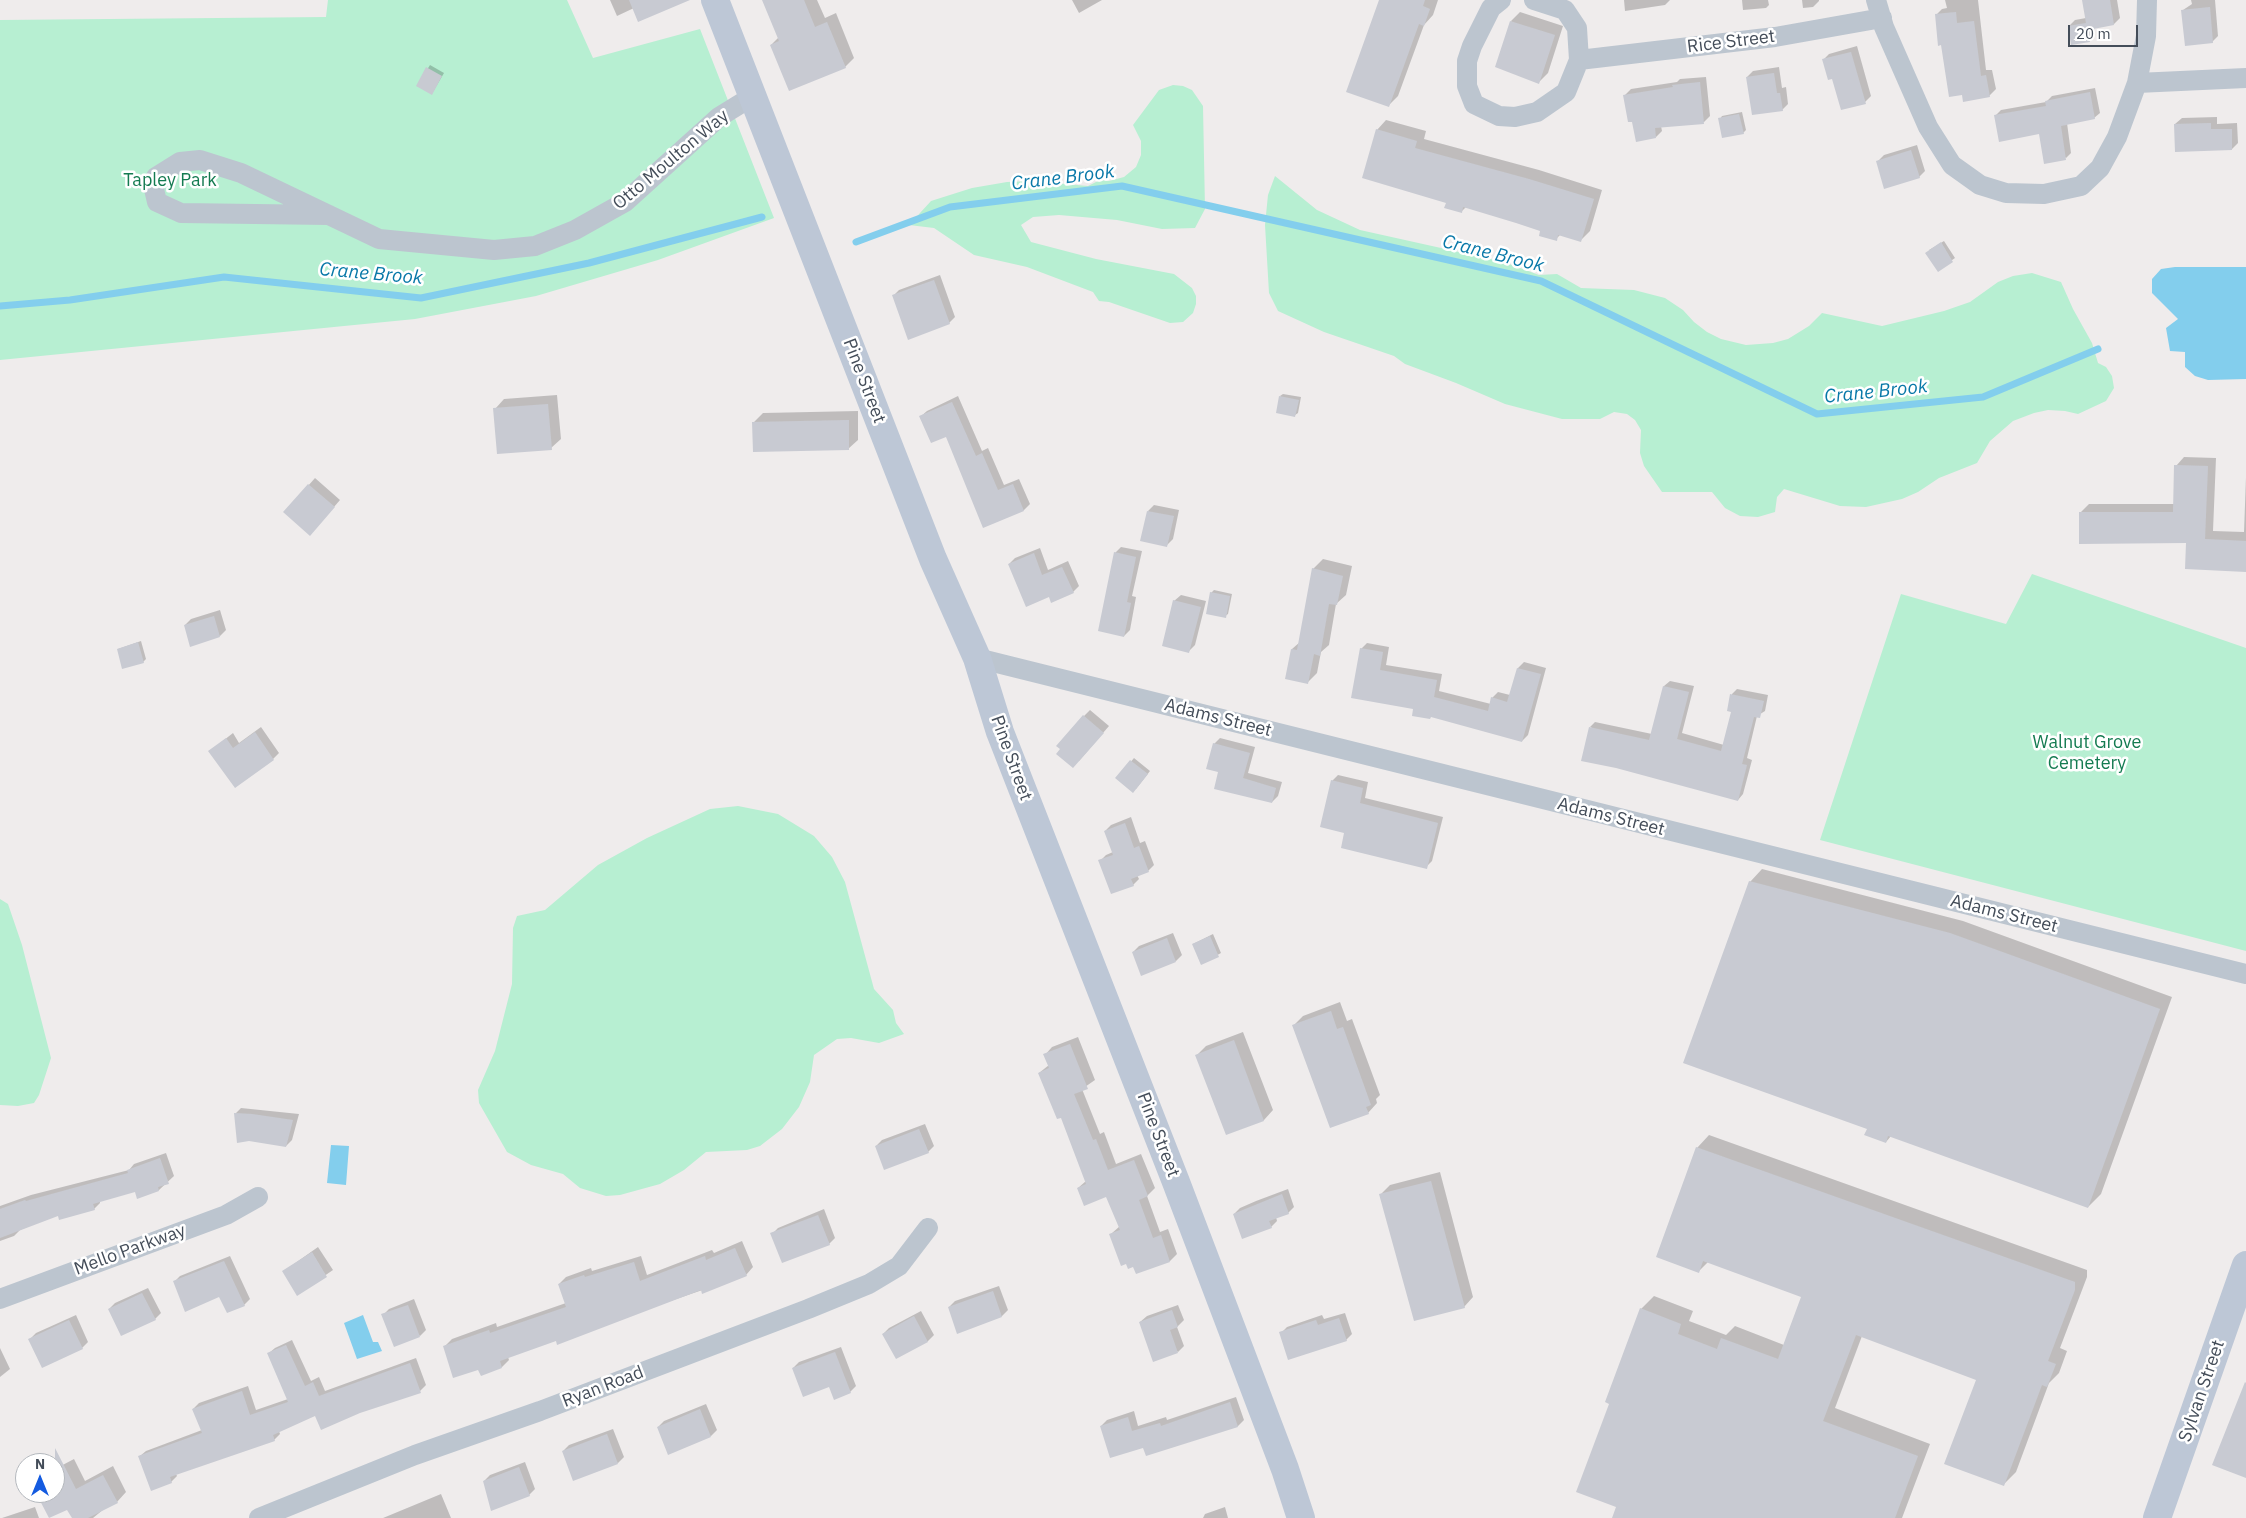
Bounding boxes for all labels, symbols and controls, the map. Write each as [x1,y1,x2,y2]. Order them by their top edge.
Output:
scale bar [2071,15,2141,47]
text: 20 m [2076,24,2111,43]
street label: Rice Street [1686,26,1776,58]
street label: Otto Moulton Way [609,105,733,215]
water label: Crane Brook [1010,160,1116,196]
park label: Tapley Park [123,170,217,192]
water label: Crane Brook [1440,230,1546,278]
water label: Crane Brook [318,258,424,290]
street label: Pine Street [838,336,890,426]
water label: Crane Brook [1823,375,1929,409]
street label: Adams Street [1162,694,1274,742]
street label: Pine Street [986,712,1036,804]
park label: Walnut Grove Cemetery [2033,732,2141,774]
street label: Adams Street [1555,793,1667,841]
street label: Adams Street [1948,890,2060,938]
street label: Pine Street [1132,1090,1184,1180]
street label: Mello Parkway [71,1220,189,1280]
street label: Sylvan Street [2174,1337,2230,1445]
street label: Ryan Road [559,1362,647,1412]
north arrow [15,1453,65,1503]
text: N [35,1455,45,1473]

